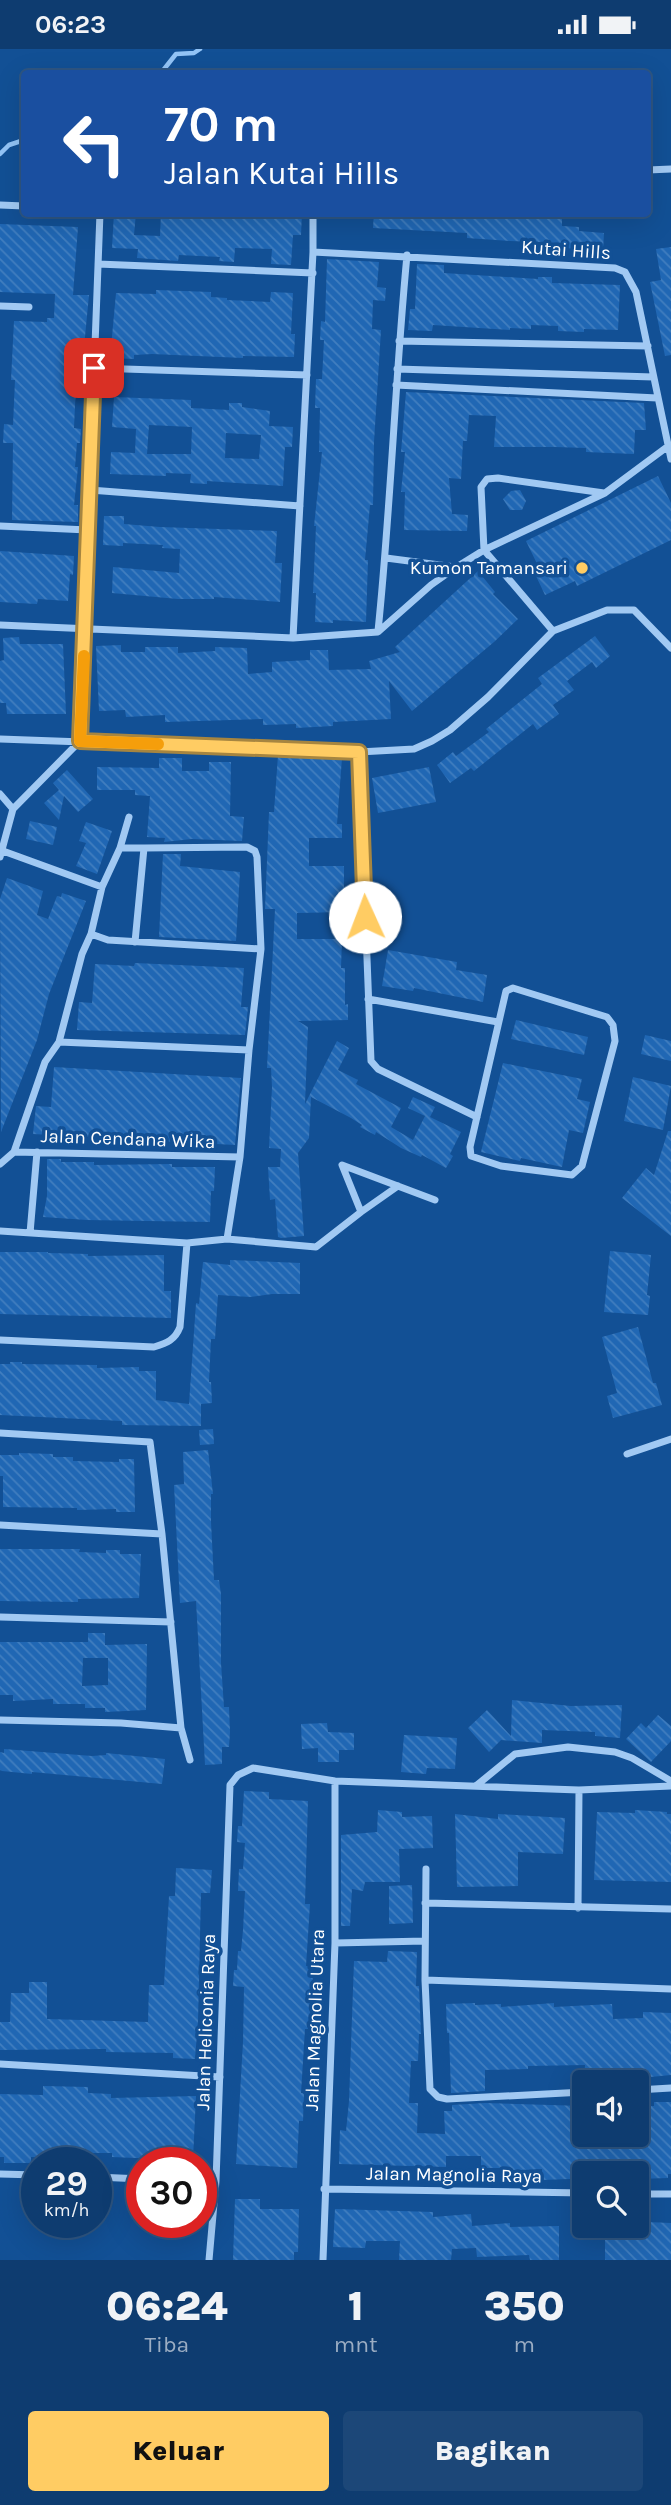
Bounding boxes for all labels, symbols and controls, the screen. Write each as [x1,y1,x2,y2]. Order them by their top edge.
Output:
text: 06:23 [35,9,106,40]
text: 70 m [164,96,278,153]
icon: left [49,98,140,189]
text: Jalan Kutai Hills [164,155,399,192]
street label: Kutai Hills [520,236,612,264]
pin [64,338,124,398]
icon: arrive [75,349,113,387]
place label: Kumon Tamansari [410,557,568,579]
marker: Kumon Tamansari [574,560,590,576]
position arrow [328,880,402,954]
street label: Jalan Cendana Wika [40,1125,216,1153]
street label: Jalan Magnolia Utara [301,1929,329,2111]
street label: Jalan Heliconia Raya [192,1933,220,2111]
map controls [572,2070,649,2238]
button: sound [572,2070,649,2147]
speed limit sign: 30 [126,2147,217,2238]
button: search [572,2161,649,2238]
street label: Jalan Magnolia Raya [366,2162,542,2188]
text: 29 [45,2163,88,2204]
text: km/h [44,2199,89,2221]
text: 06:24 [106,2281,228,2331]
text: 1 [348,2281,364,2331]
text: 350 [484,2281,565,2331]
text: Tiba [145,2331,189,2358]
text: mnt [334,2331,378,2358]
text: m [514,2331,535,2358]
button: Keluar [28,2411,329,2491]
button: Bagikan [343,2411,643,2491]

